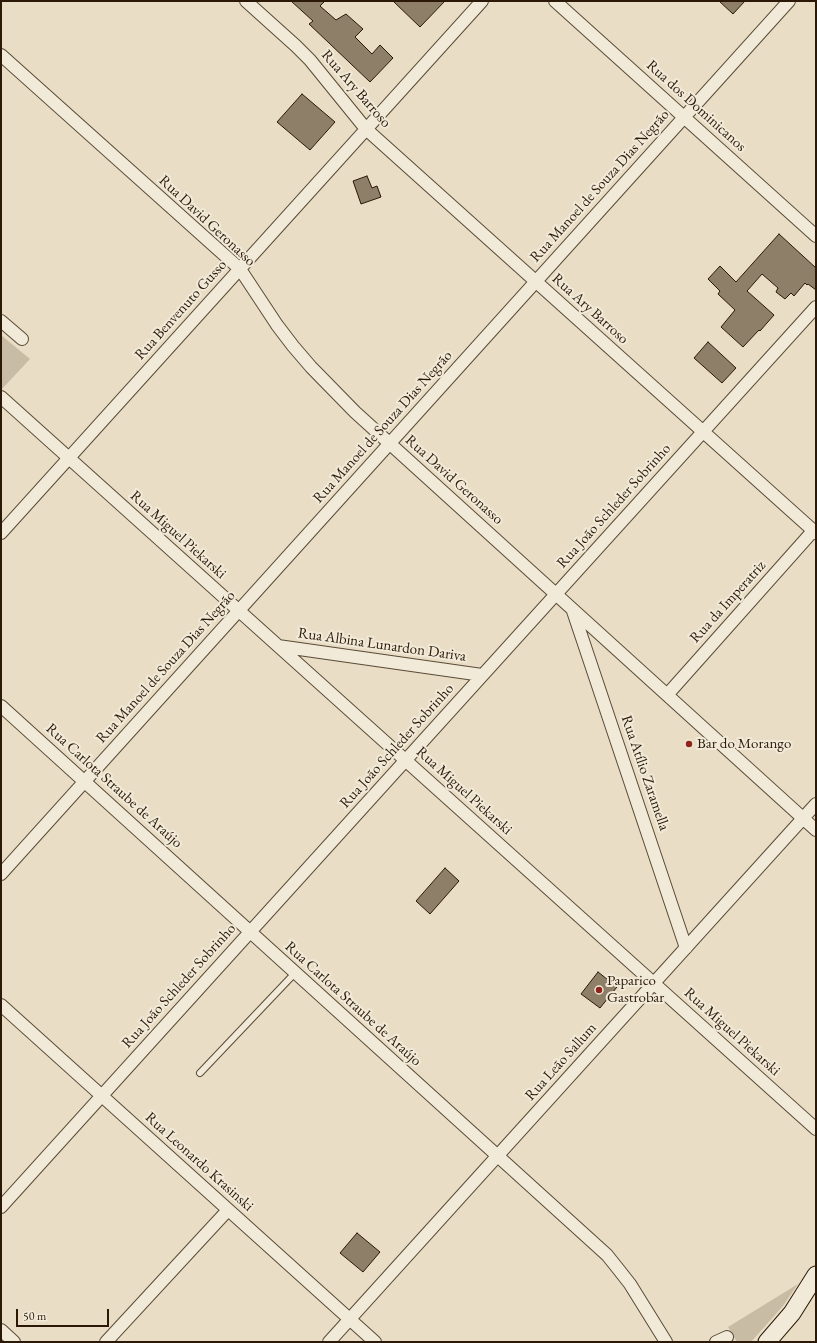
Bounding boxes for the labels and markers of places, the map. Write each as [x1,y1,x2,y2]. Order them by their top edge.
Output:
place label: Bar do Morango [697,735,791,753]
marker: Bar do Morango [684,739,694,749]
place label: Paparico Gastrobar [607,972,664,1007]
marker: Paparico Gastrobar [594,985,604,995]

